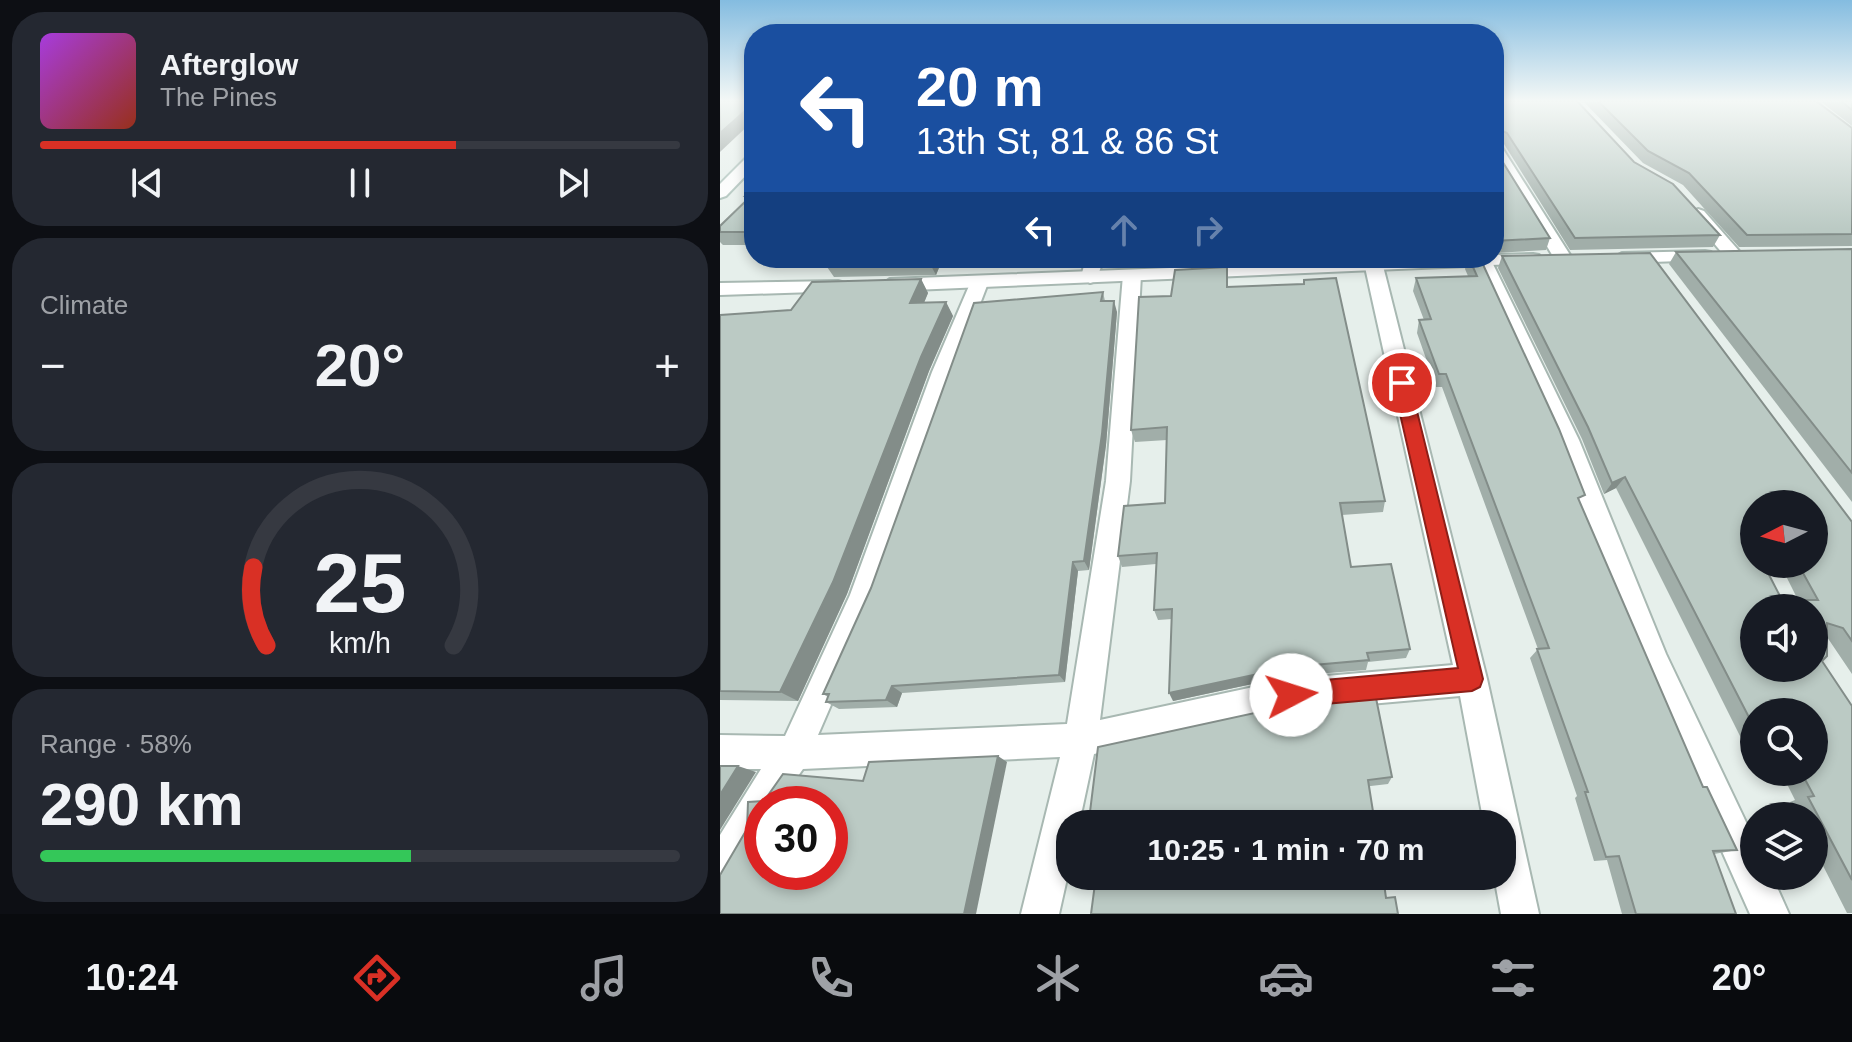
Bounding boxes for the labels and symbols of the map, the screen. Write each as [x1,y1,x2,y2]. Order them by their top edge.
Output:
pin [1368,349,1436,417]
north arrow [1740,490,1828,578]
position arrow [1249,653,1333,737]
speed limit sign: 30 [744,786,848,890]

